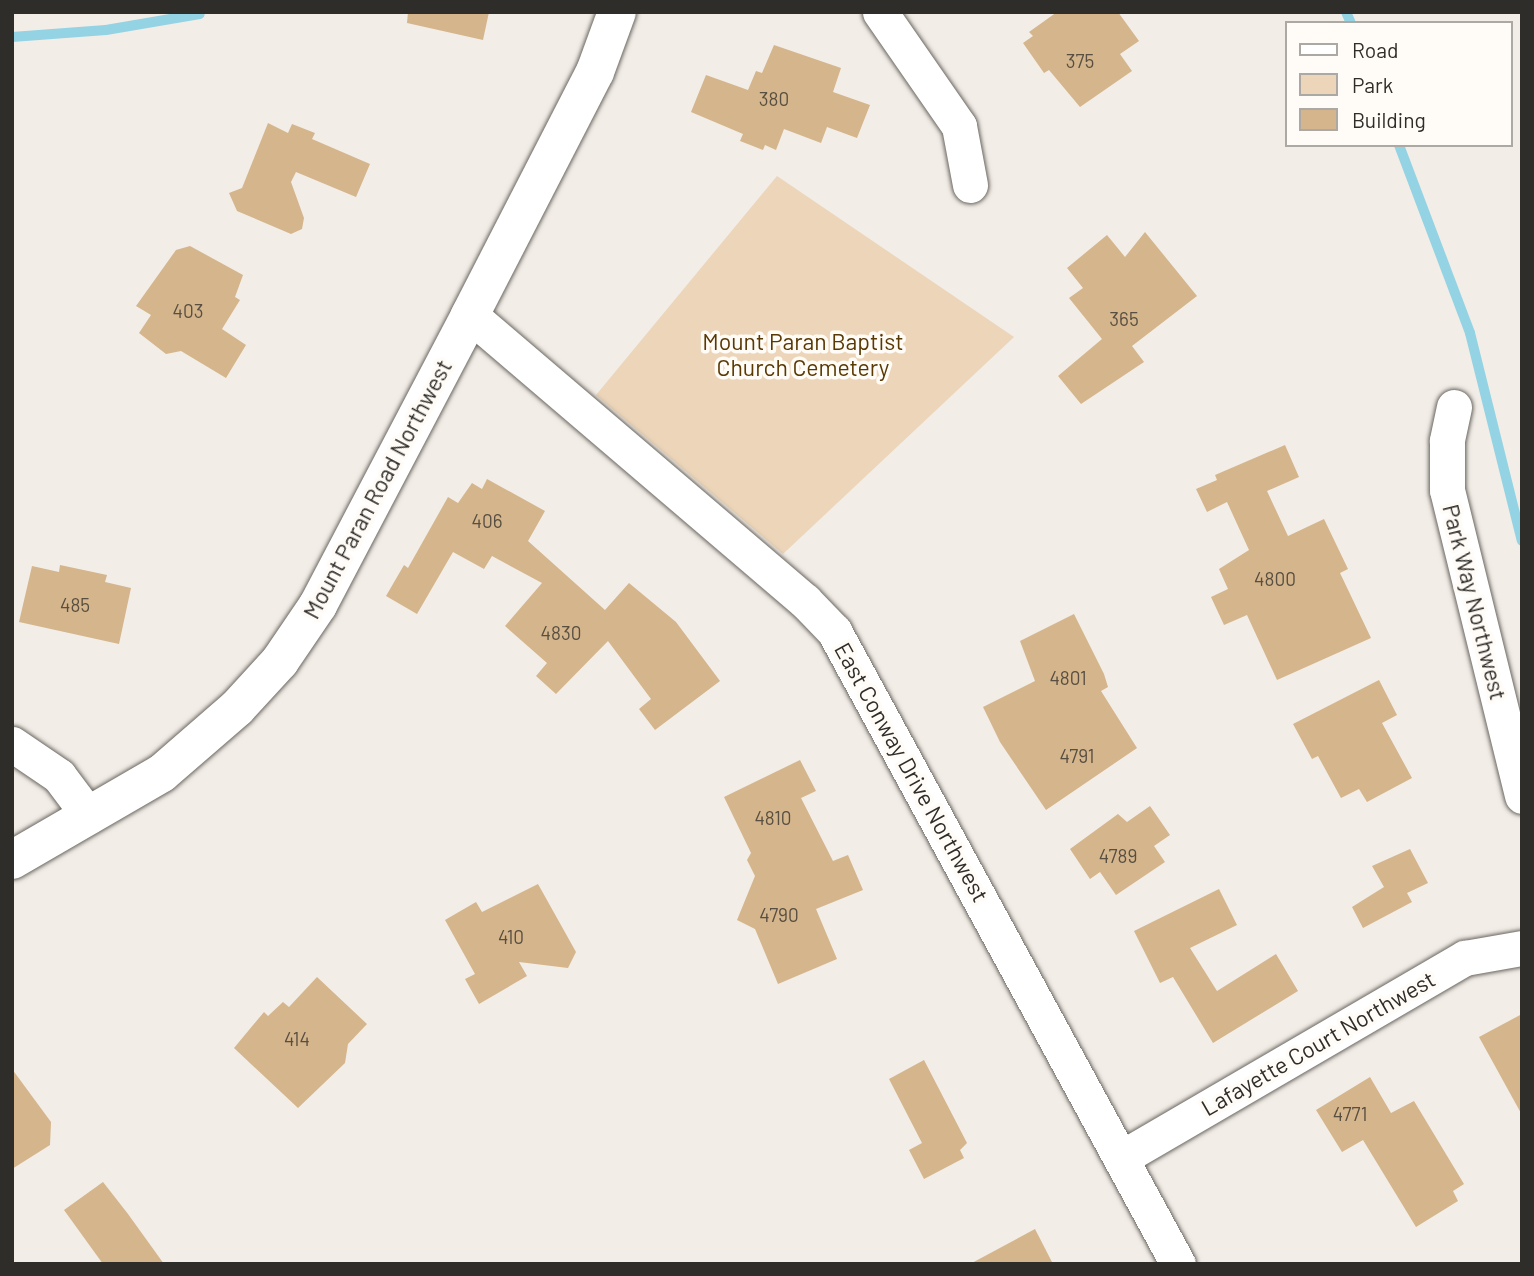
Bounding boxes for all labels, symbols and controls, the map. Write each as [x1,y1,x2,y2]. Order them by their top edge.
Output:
legend [1286,21,1513,147]
text: Road [1352,37,1398,62]
house number: 375 [1066,50,1094,72]
text: Park [1352,72,1393,97]
house number: 380 [759,88,789,110]
text: Building [1352,107,1426,132]
house number: 403 [173,300,203,322]
house number: 365 [1109,308,1139,330]
park label: Mount Paran Baptist Church Cemetery [702,327,904,381]
street label: Mount Paran Road Northwest [297,355,457,623]
street label: Park Way Northwest [1437,501,1513,703]
house number: 406 [472,510,502,532]
house number: 4800 [1254,568,1296,590]
house number: 485 [60,594,90,616]
house number: 4830 [541,622,581,644]
street label: East Conway Drive Northwest [829,637,995,907]
house number: 4801 [1049,667,1087,689]
house number: 4791 [1059,745,1095,767]
house number: 4810 [754,807,792,829]
house number: 4789 [1099,845,1137,867]
house number: 4790 [759,904,799,926]
house number: 410 [498,926,524,948]
street label: Lafayette Court Northwest [1196,965,1440,1121]
house number: 414 [284,1028,310,1050]
house number: 4771 [1333,1103,1367,1125]

